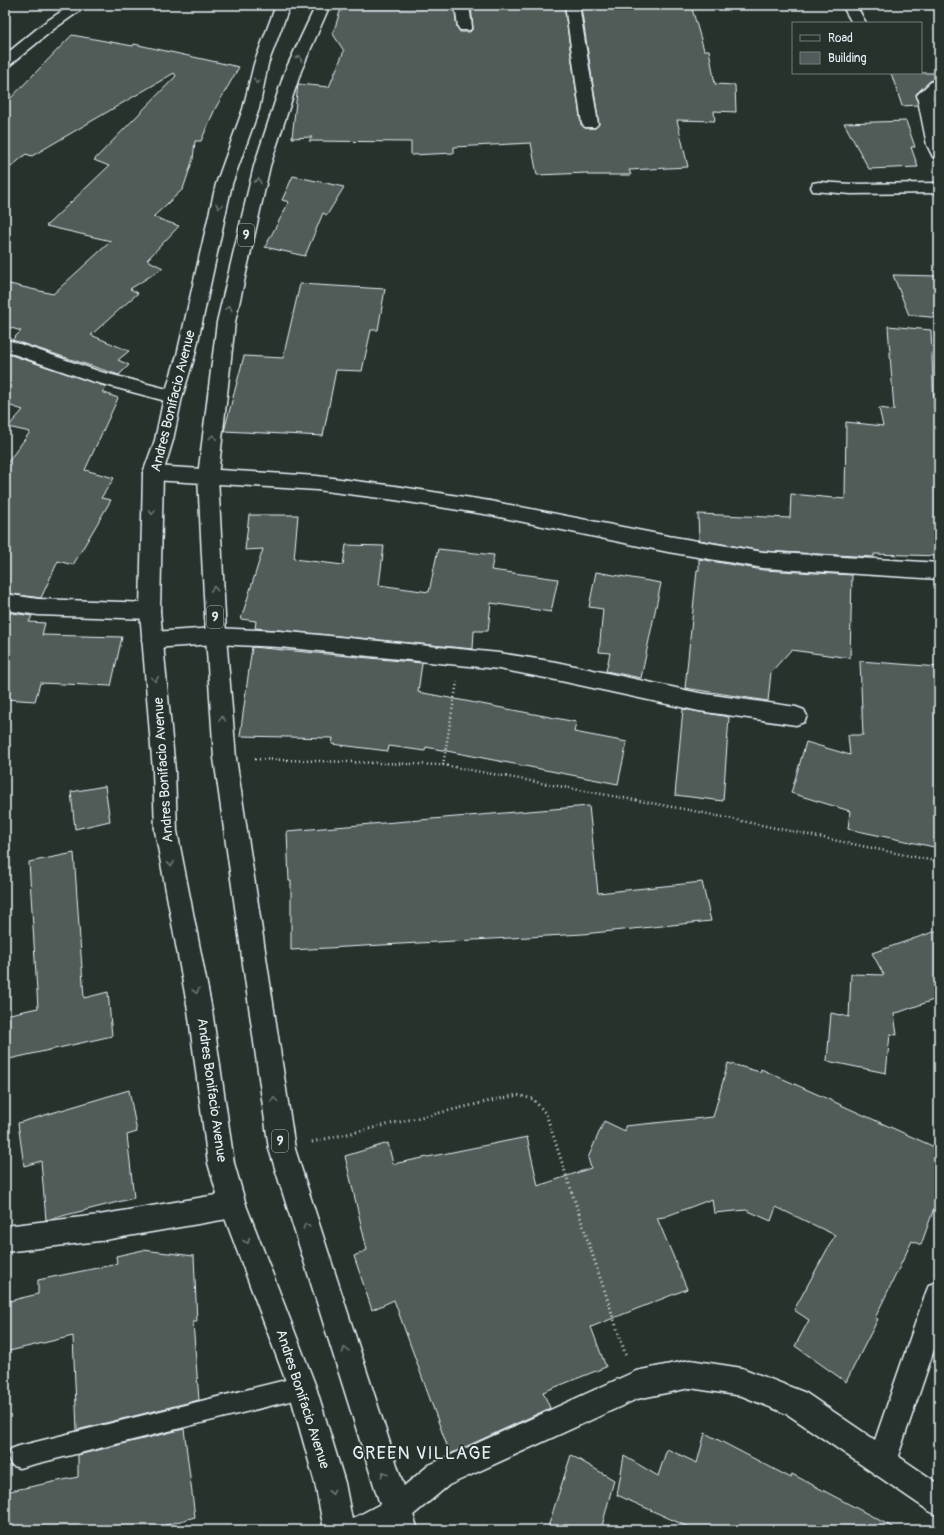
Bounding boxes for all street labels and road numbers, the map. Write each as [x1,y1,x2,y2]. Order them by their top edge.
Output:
road number: 9 [238,224,254,246]
street label: Andres Bonifacio Avenue [147,328,199,474]
road number: 9 [207,606,223,628]
street label: Andres Bonifacio Avenue [149,697,177,843]
street label: Andres Bonifacio Avenue [193,1017,231,1163]
road number: 9 [272,1130,288,1152]
street label: Andres Bonifacio Avenue [272,1327,334,1471]

